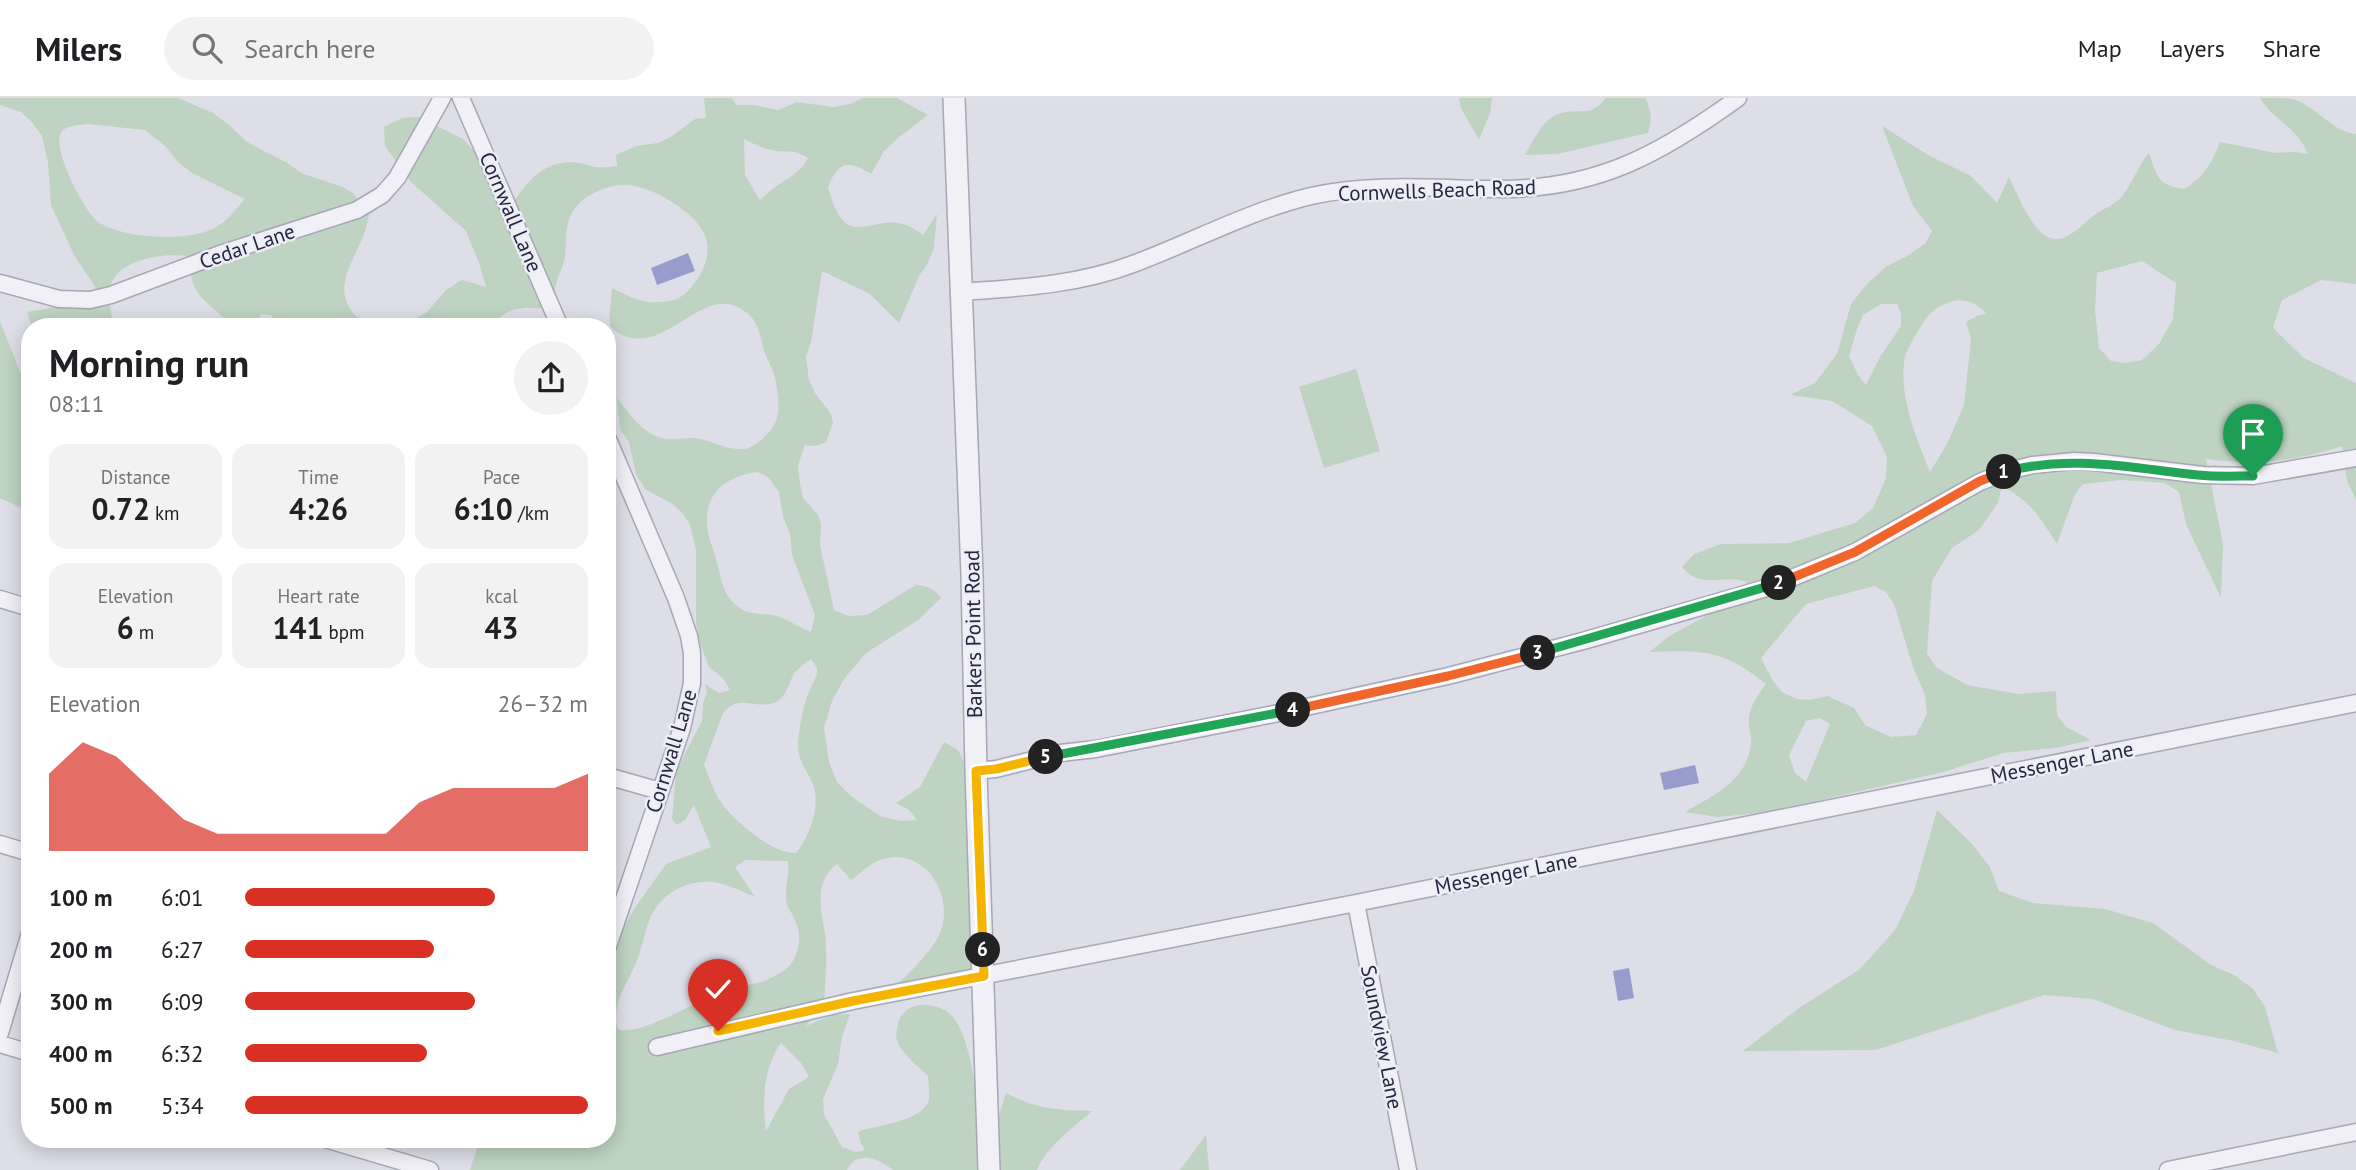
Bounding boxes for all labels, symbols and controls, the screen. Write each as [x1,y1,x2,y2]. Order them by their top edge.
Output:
search box [164,17,654,80]
text: Milers [35,27,122,70]
icon: search [188,29,226,67]
text: Search here [244,32,375,65]
text: Map [2078,33,2122,64]
text: Layers [2160,33,2225,64]
text: Share [2263,33,2321,64]
street label: Cornwall Lane [474,148,548,276]
street label: Cornwells Beach Road [1338,173,1536,207]
street label: Cedar Lane [196,217,298,275]
text: Morning run [49,338,249,387]
button: share [514,341,588,415]
text: 08:11 [49,389,104,418]
pin [2223,404,2283,476]
icon: arrive [2234,415,2272,453]
pin: 1 [1986,454,2022,490]
text: 1 [1998,459,2009,483]
text: Distance [101,465,170,489]
text: Time [298,465,339,489]
text: Pace [483,465,520,489]
text: 0.72 [91,489,150,528]
text: 4:26 [289,489,348,528]
text: 6:10 [454,489,513,528]
text: km [150,501,180,525]
text: /km [513,501,549,525]
street label: Barkers Point Road [958,550,988,718]
pin: 2 [1762,566,1796,601]
text: 2 [1773,570,1784,594]
text: Elevation [98,584,173,608]
text: Heart rate [277,584,360,608]
text: kcal [485,584,518,608]
text: 6 [117,608,134,647]
text: 141 [272,608,323,647]
text: 43 [484,608,519,647]
text: m [134,620,154,644]
text: bpm [323,620,365,644]
pin: 3 [1520,636,1556,670]
text: 3 [1532,640,1543,664]
street label: Cornwall Lane [639,686,703,816]
text: Elevation [49,689,141,718]
text: 26–32 m [498,689,588,718]
pin: 4 [1276,692,1310,728]
text: 4 [1287,697,1298,721]
street label: Messenger Lane [1988,735,2136,789]
pin: 5 [1028,740,1064,774]
text: 5 [1040,744,1051,768]
street label: Messenger Lane [1432,846,1580,900]
text: 100 m [49,883,112,912]
text: 6:01 [161,883,204,912]
pin: 6 [965,932,1000,968]
text: 200 m [49,935,112,964]
text: 6:27 [161,935,204,964]
text: 6 [977,937,988,961]
pin [688,959,748,1031]
street label: Soundview Lane [1355,963,1409,1111]
icon: check [699,970,737,1008]
text: 300 m [49,987,112,1016]
text: 6:09 [161,987,204,1016]
text: 400 m [49,1039,112,1068]
text: 6:32 [161,1039,204,1068]
text: 500 m [49,1091,112,1120]
text: 5:34 [161,1091,204,1120]

